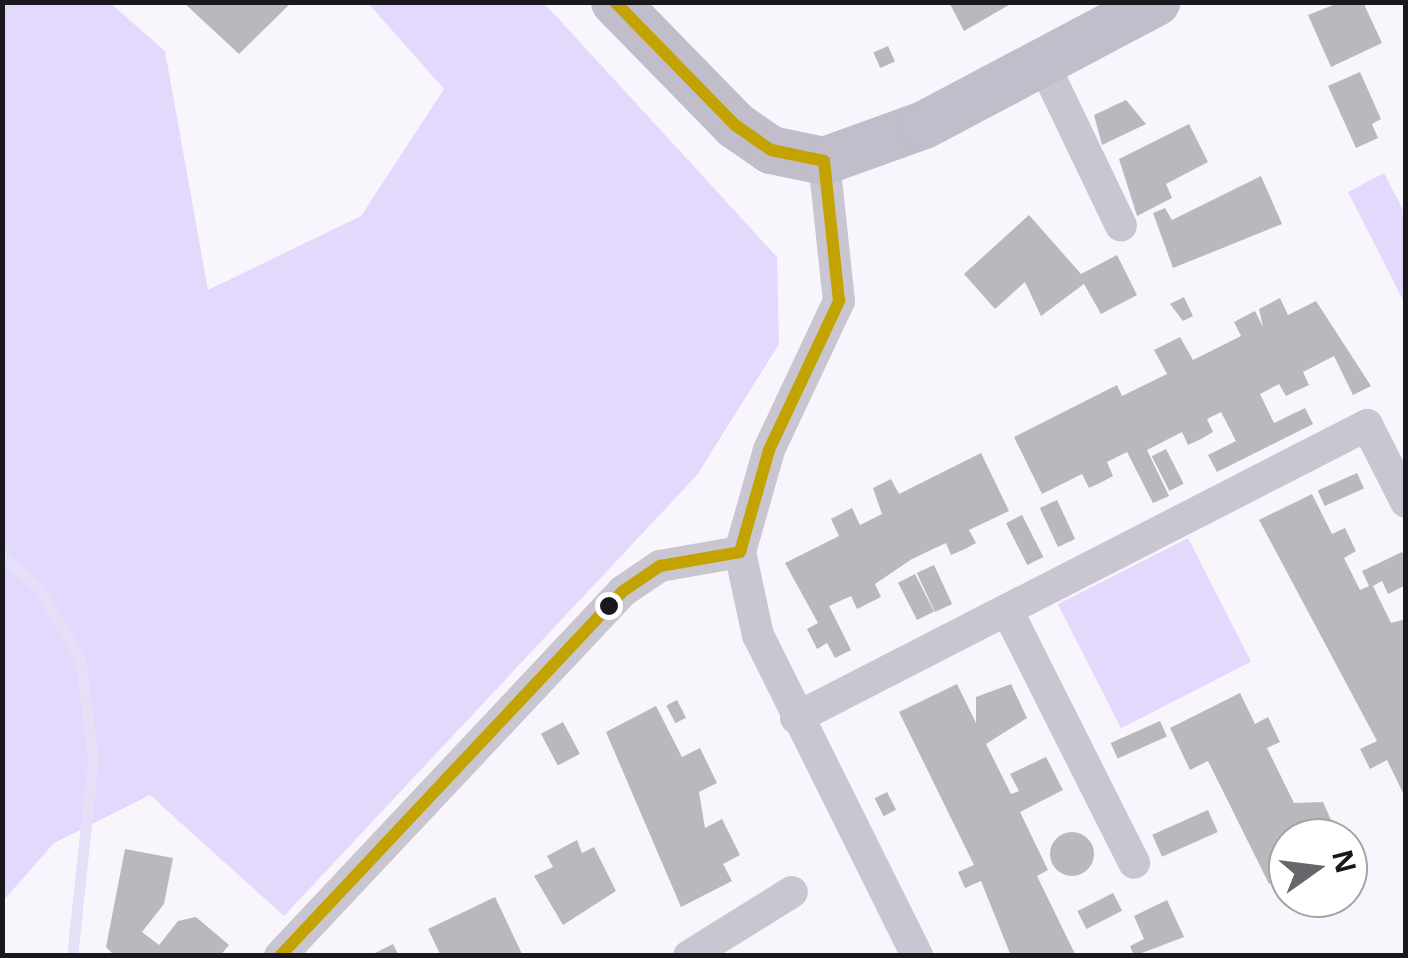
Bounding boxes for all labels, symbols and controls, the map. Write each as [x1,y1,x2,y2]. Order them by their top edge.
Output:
unlabelled marker [599,596,619,616]
north arrow [1268,818,1368,918]
text: N [1324,846,1366,877]

